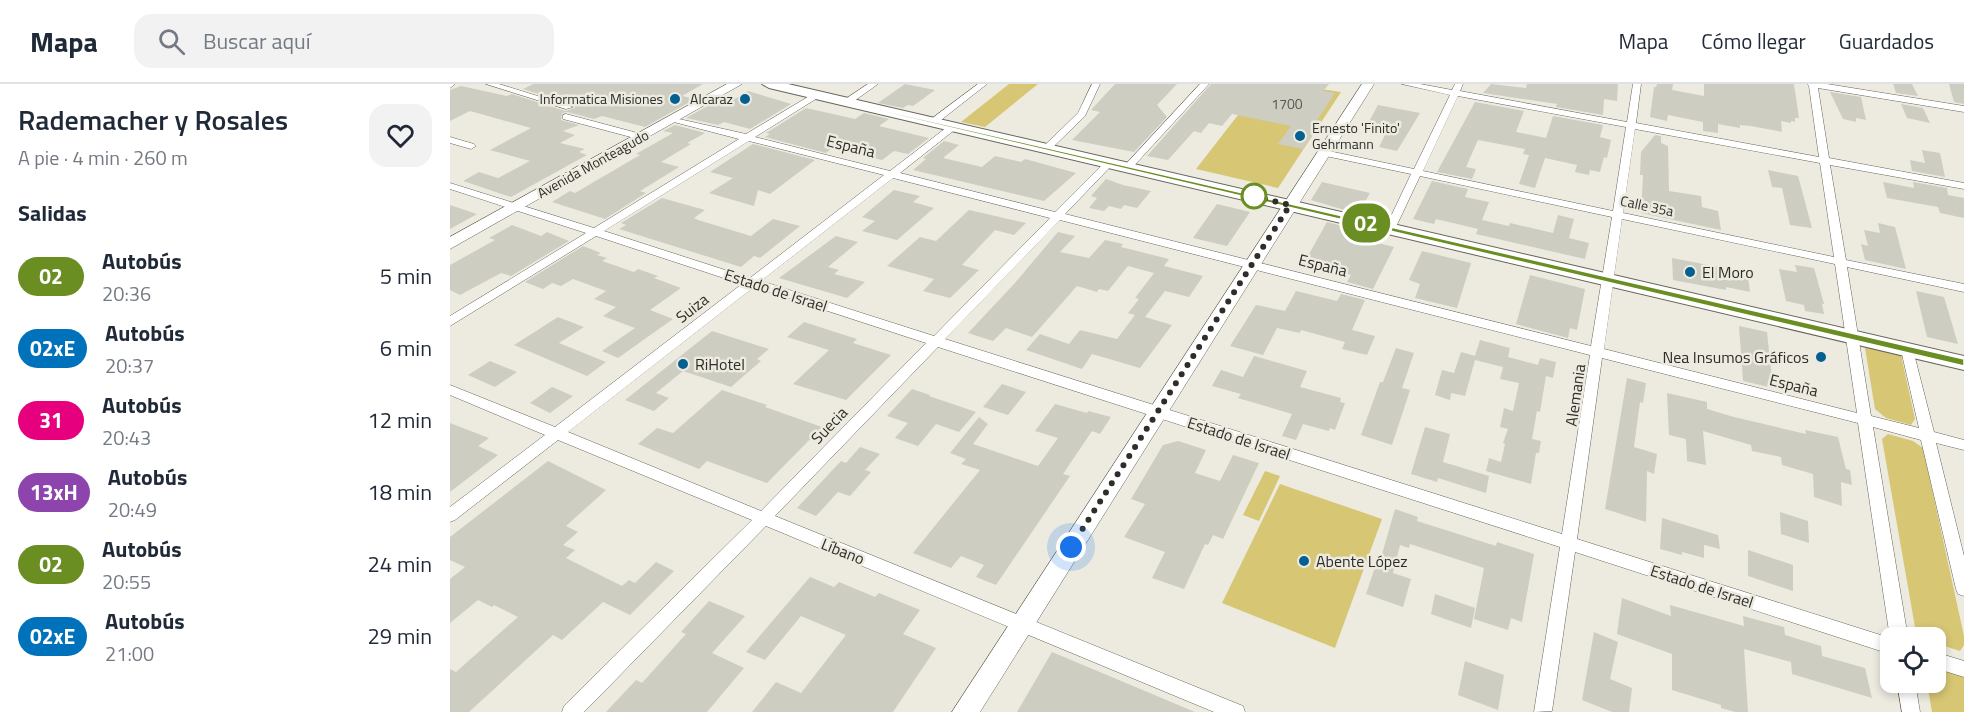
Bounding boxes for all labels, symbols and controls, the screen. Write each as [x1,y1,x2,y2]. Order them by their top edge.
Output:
search box [134,14,554,68]
text: Mapa [30,20,98,63]
text: Buscar aquí [203,24,311,58]
icon: search [155,25,188,58]
text: Mapa [1619,25,1668,57]
text: Cómo llegar [1701,25,1806,57]
text: Guardados [1839,25,1934,57]
place label: Informatica Misiones [540,88,663,109]
place label: Alcaraz [690,88,733,109]
marker: Informatica Misiones [668,92,682,106]
marker: Alcaraz [738,92,752,106]
house number: 1700 [1271,93,1303,114]
text: Rademacher y Rosales [18,98,288,141]
button: heart [369,104,432,167]
place label: Ernesto 'Finito' Gehrmann [1312,117,1400,154]
street label: Avenida Monteagudo [533,124,652,203]
street label: España [824,128,878,164]
marker: Ernesto 'Finito' Gehrmann [1293,129,1307,143]
text: A pie · 4 min · 260 m [18,142,188,173]
unlabelled marker [1241,183,1267,209]
street label: Calle 35a [1619,190,1676,221]
text: Salidas [18,196,87,230]
line badge: 02 [1339,204,1393,242]
text: 02 [1354,207,1378,239]
text: Autobús [102,244,182,278]
street label: España [1296,247,1350,283]
text: 5 min [380,259,432,293]
text: 02 [39,260,63,292]
place label: El Moro [1702,260,1754,284]
street label: Estado de Israel [721,262,831,318]
marker: El Moro [1683,265,1697,279]
text: 20:36 [102,278,151,309]
street label: Suiza [670,287,714,329]
text: Autobús [105,316,185,350]
text: 6 min [380,331,432,365]
text: 02xE [30,332,75,364]
place label: Nea Insumos Gráficos [1662,345,1809,369]
text: 20:37 [105,350,154,381]
marker: Nea Insumos Gráficos [1814,350,1828,364]
place label: RiHotel [695,352,745,376]
marker: RiHotel [676,357,690,371]
street label: Alemania [1559,362,1591,428]
street label: España [1767,367,1821,403]
text: Autobús [102,388,182,422]
street label: Suecia [805,401,853,449]
text: 12 min [367,403,432,437]
text: 31 [39,404,63,436]
street label: Estado de Israel [1184,410,1294,466]
text: 20:43 [102,422,151,453]
text: Autobús [108,460,187,494]
text: 18 min [367,475,432,509]
text: 13xH [30,476,78,508]
text: 20:49 [108,494,157,525]
street label: Líbano [818,531,868,571]
text: Autobús [102,532,182,566]
your location [1056,532,1086,562]
text: 24 min [367,547,432,581]
text: 02 [39,548,63,580]
place label: Abente López [1316,549,1408,573]
marker: Abente López [1297,554,1311,568]
street label: Estado de Israel [1647,558,1757,614]
text: 20:55 [102,566,151,597]
text: Autobús [105,604,185,638]
text: 29 min [367,619,432,653]
text: 02xE [30,620,75,652]
map controls [1880,627,1946,693]
button: locate [1880,627,1946,693]
text: 21:00 [105,638,154,669]

